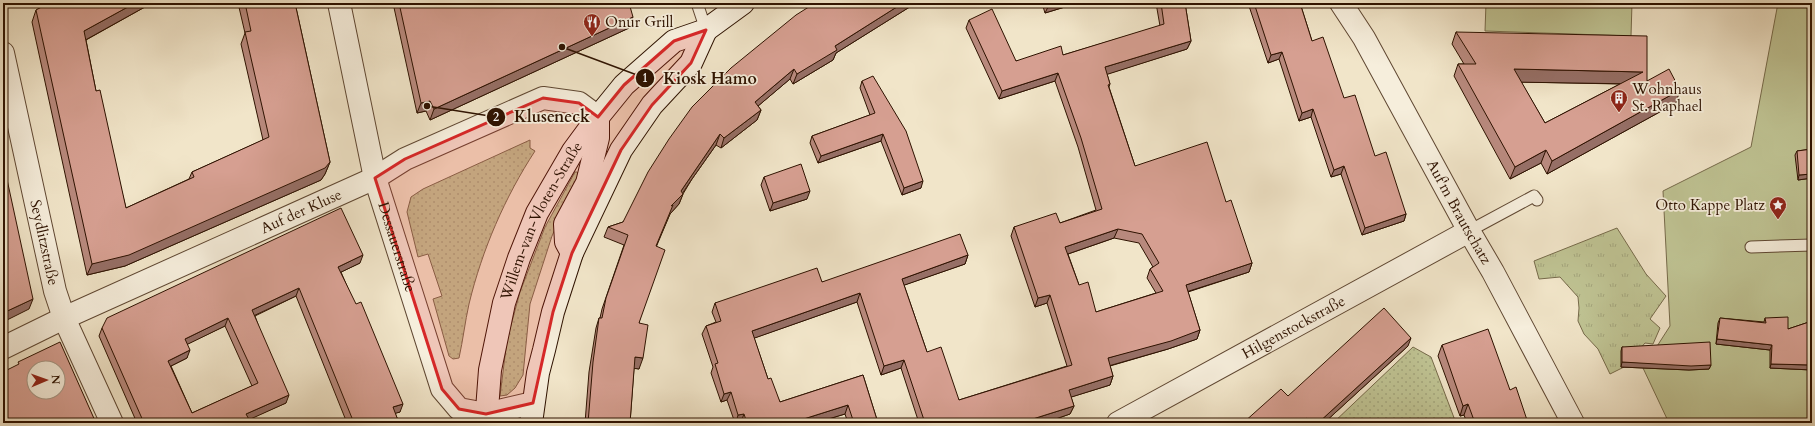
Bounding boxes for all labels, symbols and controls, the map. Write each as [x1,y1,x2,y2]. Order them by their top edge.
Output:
restaurant icon: Onur Grill [582,12,602,37]
place label: Onur Grill [605,12,674,32]
callout: Kiosk Hamo [635,64,764,92]
text: Kiosk Hamo [663,68,757,90]
text: 1 [642,70,648,86]
place label: Wohnhaus St. Raphael [1631,79,1702,116]
building icon: Wohnhaus St. Raphael [1609,88,1629,113]
callout: Kluseneck [486,103,598,131]
text: Kluseneck [514,106,590,128]
text: 2 [493,109,499,125]
street label: Willem-van-Vloten-Straße [495,137,587,304]
street label: Auf'm Brautschatz [1422,156,1496,268]
street label: Auf der Kluse [257,184,345,238]
place label: Otto Kappe Platz [1655,195,1765,215]
place icon: Otto Kappe Platz [1768,195,1788,220]
street label: Seydlitzstraße [25,198,64,287]
street label: Dessauerstraße [373,199,421,295]
street label: Hilgenstockstraße [1238,291,1349,363]
north arrow [26,360,66,400]
text: N [48,375,63,385]

